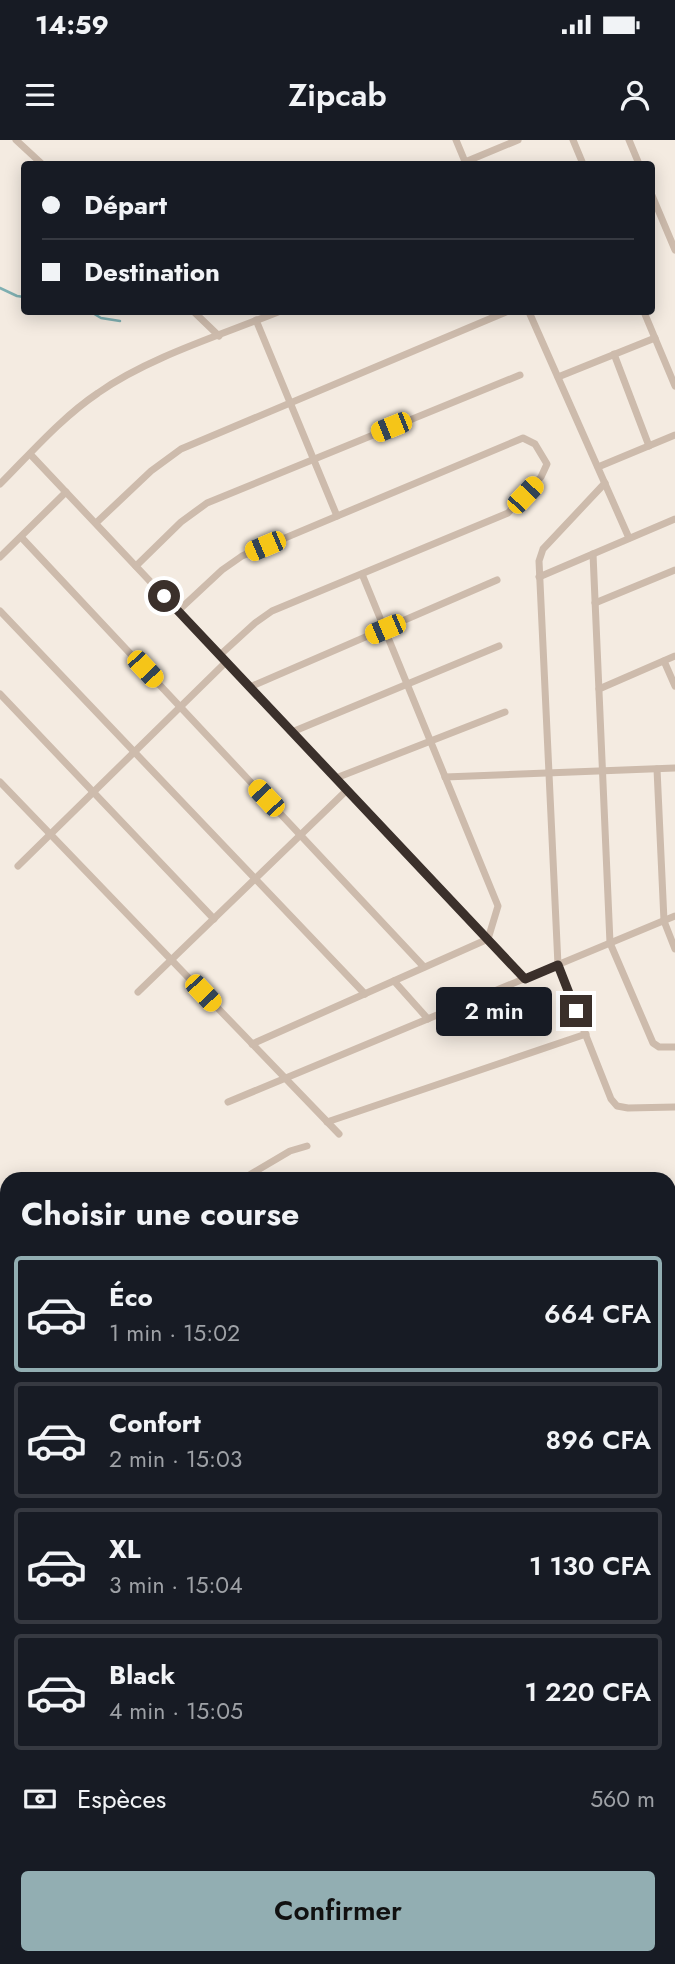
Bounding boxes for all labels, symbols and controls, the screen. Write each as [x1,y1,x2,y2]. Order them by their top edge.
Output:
text: 14:59 [35,6,109,44]
text: Zipcab [288,72,387,118]
icon: menu [21,76,59,114]
icon: person [616,76,654,114]
text: Départ [84,186,167,224]
text: Destination [84,253,220,291]
car [368,409,415,445]
car [503,472,548,518]
car [242,528,289,564]
route start [148,580,180,612]
car [362,611,409,647]
car [123,646,168,692]
car [244,775,289,821]
car [181,970,226,1016]
callout: 2 min [436,986,552,1036]
text: 2 min [464,994,524,1028]
route end [560,995,592,1027]
text: Choisir une course [21,1191,299,1237]
text: Éco [109,1278,153,1316]
icon: car [25,1283,88,1346]
text: 664 CFA [544,1295,651,1333]
text: 1 min · 15:02 [109,1316,240,1350]
text: Confort [109,1404,201,1442]
icon: car [25,1409,88,1472]
text: 896 CFA [546,1421,651,1459]
text: 2 min · 15:03 [109,1442,242,1476]
text: XL [109,1530,141,1568]
icon: car [25,1535,88,1598]
text: 1 130 CFA [529,1547,651,1585]
text: 3 min · 15:04 [109,1568,243,1602]
text: Black [109,1656,175,1694]
icon: car [25,1661,88,1724]
text: 1 220 CFA [525,1673,651,1711]
text: 4 min · 15:05 [109,1694,243,1728]
icon: cash [21,1780,59,1818]
text: Espèces [77,1780,166,1818]
text: 560 m [590,1782,655,1816]
button: Confirmer [21,1871,655,1951]

